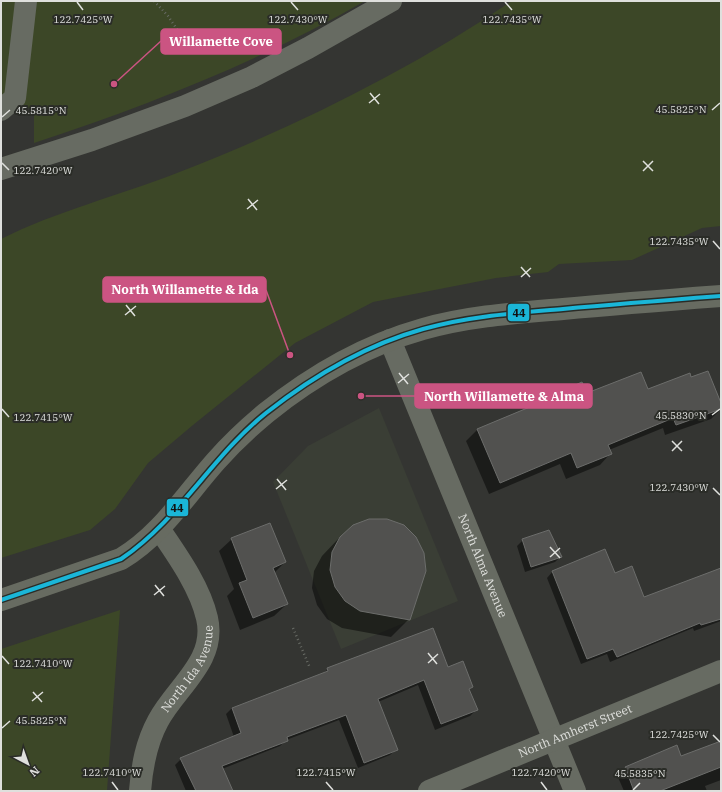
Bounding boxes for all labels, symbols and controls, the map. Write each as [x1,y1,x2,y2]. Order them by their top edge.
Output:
text: 122.7425°W [53,13,113,26]
text: 122.7430°W [268,13,328,26]
text: 122.7435°W [482,13,542,26]
callout: Willamette Cove [161,29,281,54]
text: Willamette Cove [169,33,273,50]
text: 45.5825°N [655,103,707,116]
text: 45.5815°N [15,104,67,117]
text: 122.7420°W [13,164,73,177]
text: 122.7435°W [649,235,709,248]
callout: North Willamette & Ida [103,277,266,302]
text: North Willamette & Ida [111,281,259,298]
line badge: 44 [507,303,530,322]
text: 44 [512,306,526,320]
callout: North Willamette & Alma [415,384,592,408]
text: North Willamette & Alma [424,388,585,405]
text: 45.5830°N [655,409,707,422]
text: 122.7415°W [13,411,73,424]
text: 122.7430°W [649,481,709,494]
line badge: 44 [166,498,189,517]
text: 44 [170,501,184,515]
street label: North Alma Avenue [455,511,511,620]
street label: North Ida Avenue [157,625,216,715]
text: 122.7410°W [13,657,73,670]
street label: North Amherst Street [516,700,634,761]
text: 45.5825°N [15,714,67,727]
text: 122.7425°W [649,728,709,741]
north arrow [8,744,48,784]
text: N [26,763,42,780]
text: 122.7410°W [82,766,142,779]
text: 122.7415°W [296,766,356,779]
text: 122.7420°W [511,766,571,779]
text: 45.5835°N [614,767,666,780]

